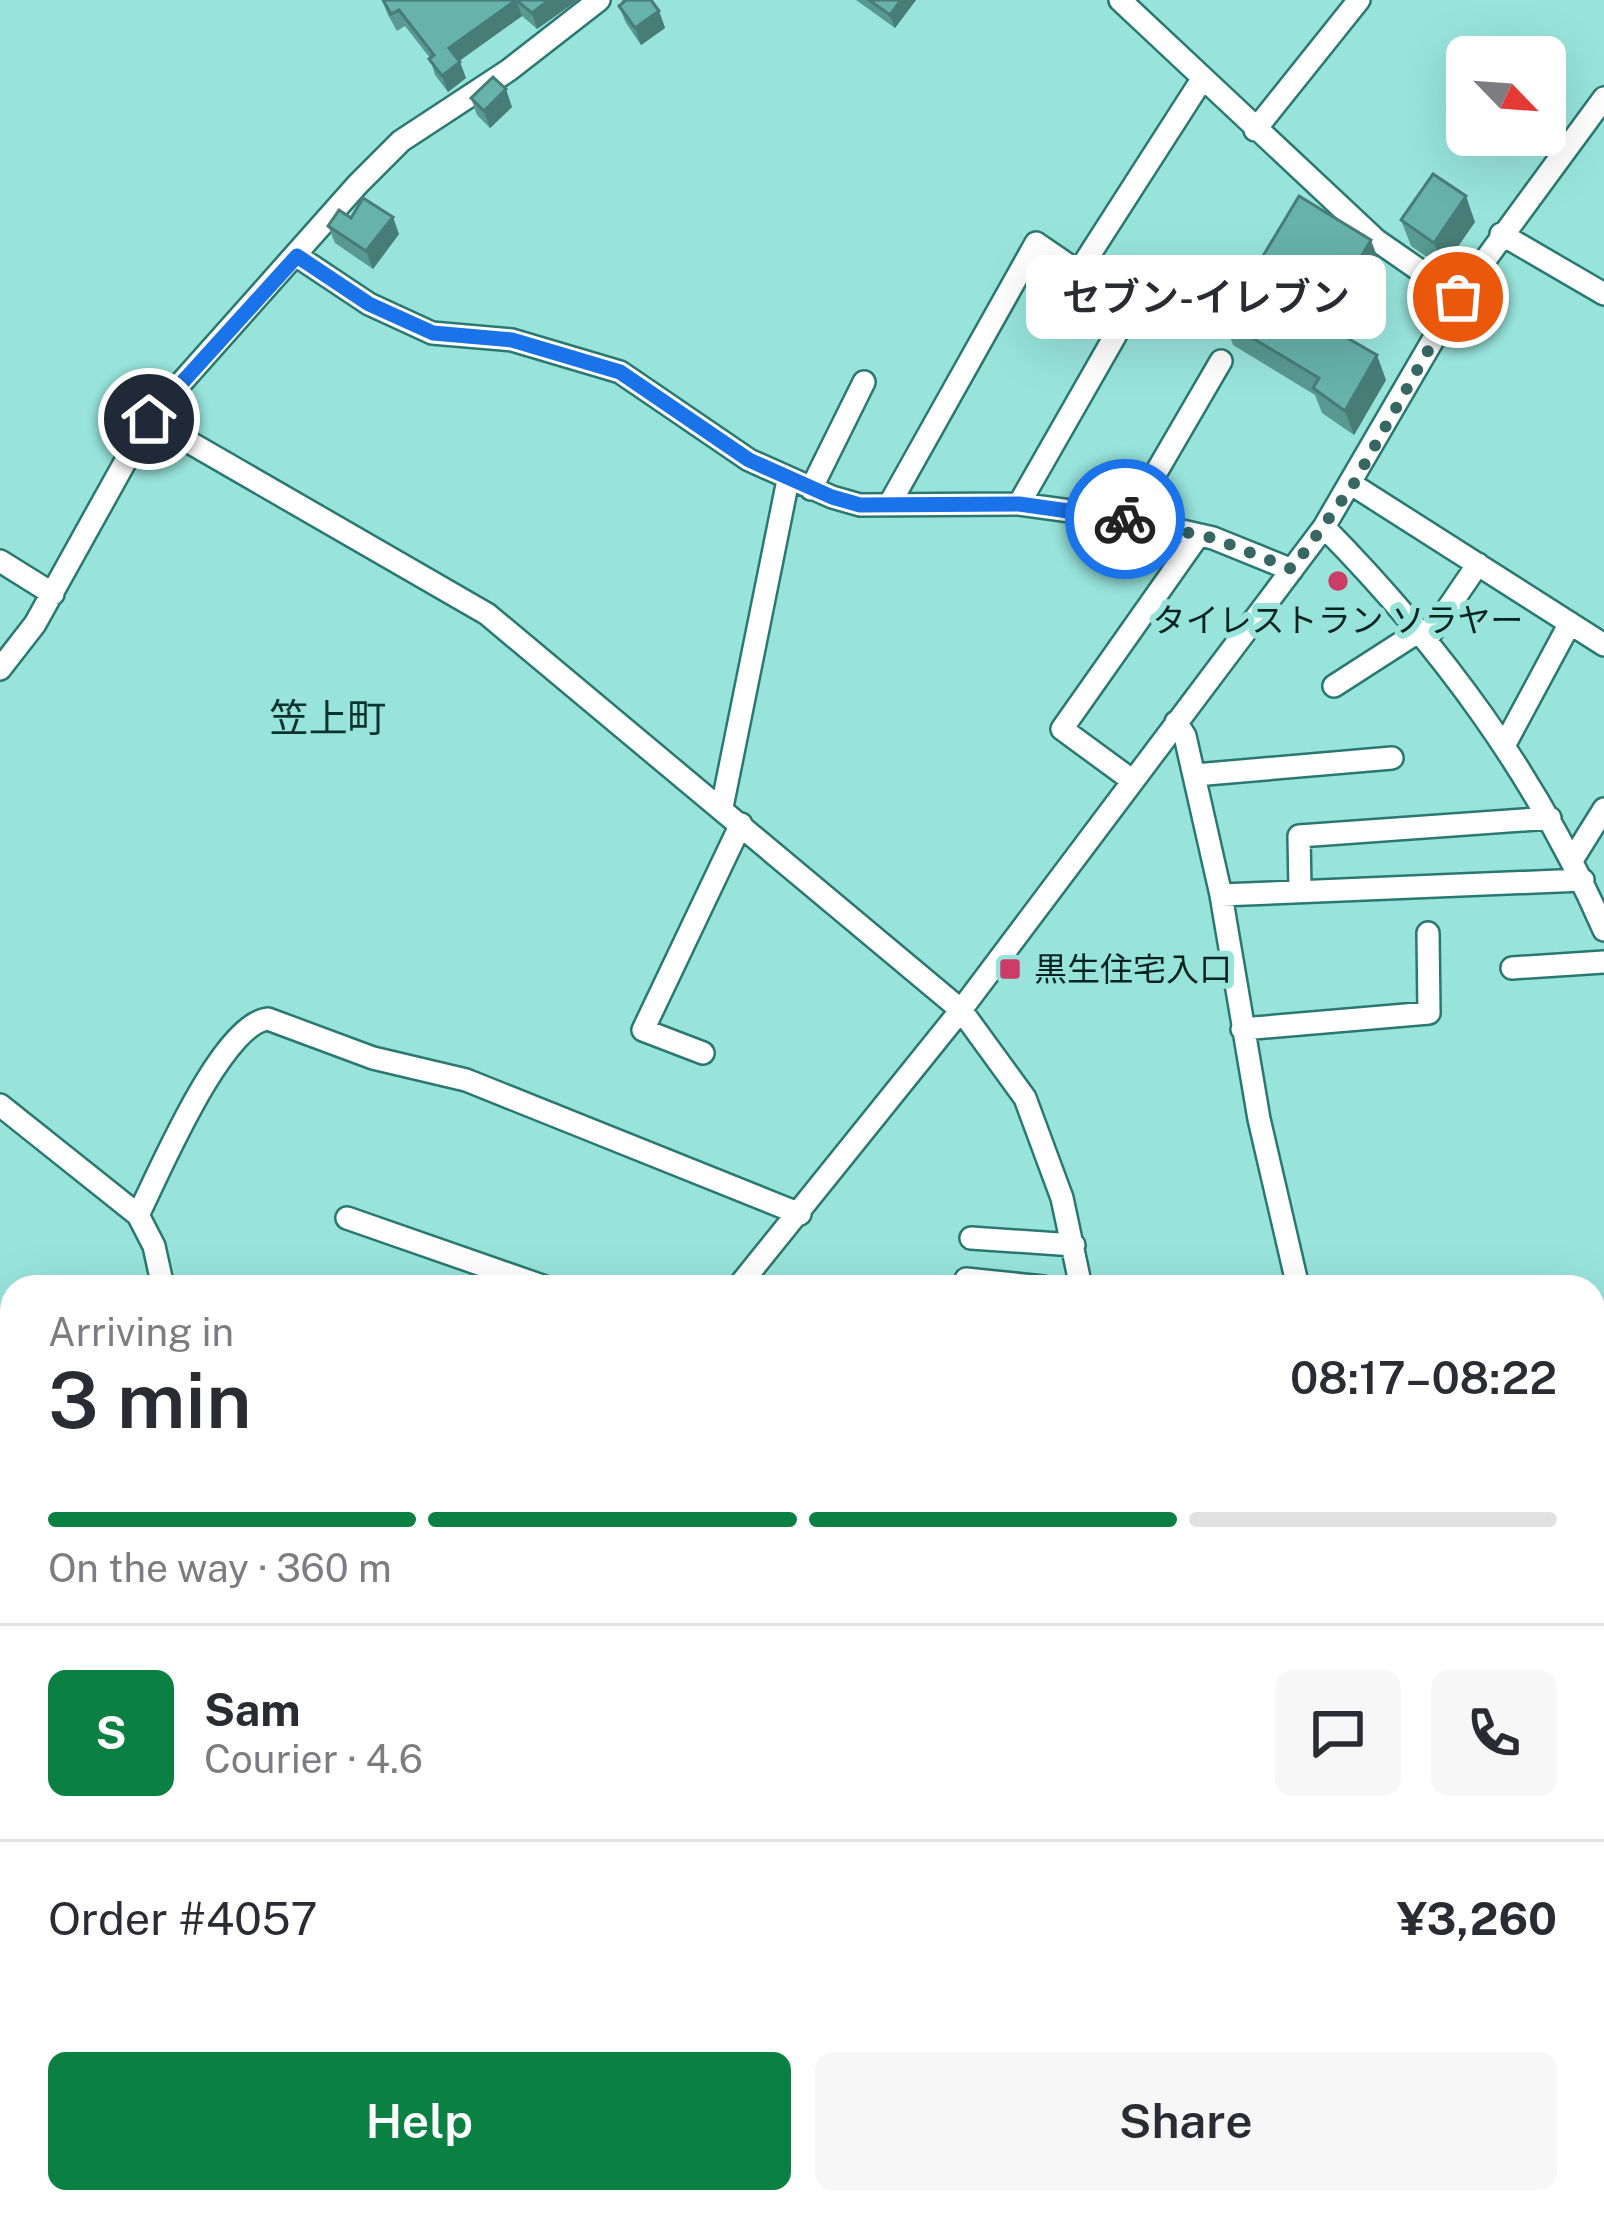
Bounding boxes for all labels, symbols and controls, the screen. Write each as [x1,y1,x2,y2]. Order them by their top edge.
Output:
north arrow [1446,36,1566,156]
map controls [1446,36,1566,156]
pin [1407,246,1509,348]
callout: セブン-イレブン [1026,255,1386,339]
icon: bag [1425,264,1491,330]
text: セブン-イレブン [1062,274,1350,320]
pin [98,368,200,470]
icon: home [116,386,182,452]
courier [1065,459,1185,579]
icon: bike [1092,486,1158,552]
marker: タイレストラン ソラヤー [1325,568,1351,594]
place label: タイレストラン ソラヤー [1152,601,1524,639]
district label: 笠上町 [269,695,387,741]
place label: 黒生住宅入口 [1034,950,1232,988]
marker: 黒生住宅入口 [997,956,1023,982]
text: Arriving in [48,1309,234,1355]
text: 08:17–08:22 [1290,1351,1557,1404]
text: 3 min [48,1354,252,1446]
text: On the way · 360 m [48,1545,392,1591]
button: chat [1275,1670,1401,1796]
button: phone [1431,1670,1557,1796]
text: Sam [204,1683,301,1736]
text: S [95,1706,127,1759]
text: Courier · 4.6 [204,1736,423,1782]
text: Order #4057 [48,1892,318,1945]
text: ¥3,260 [1397,1892,1557,1945]
button: Help [48,2052,791,2190]
button: Share [815,2052,1557,2190]

